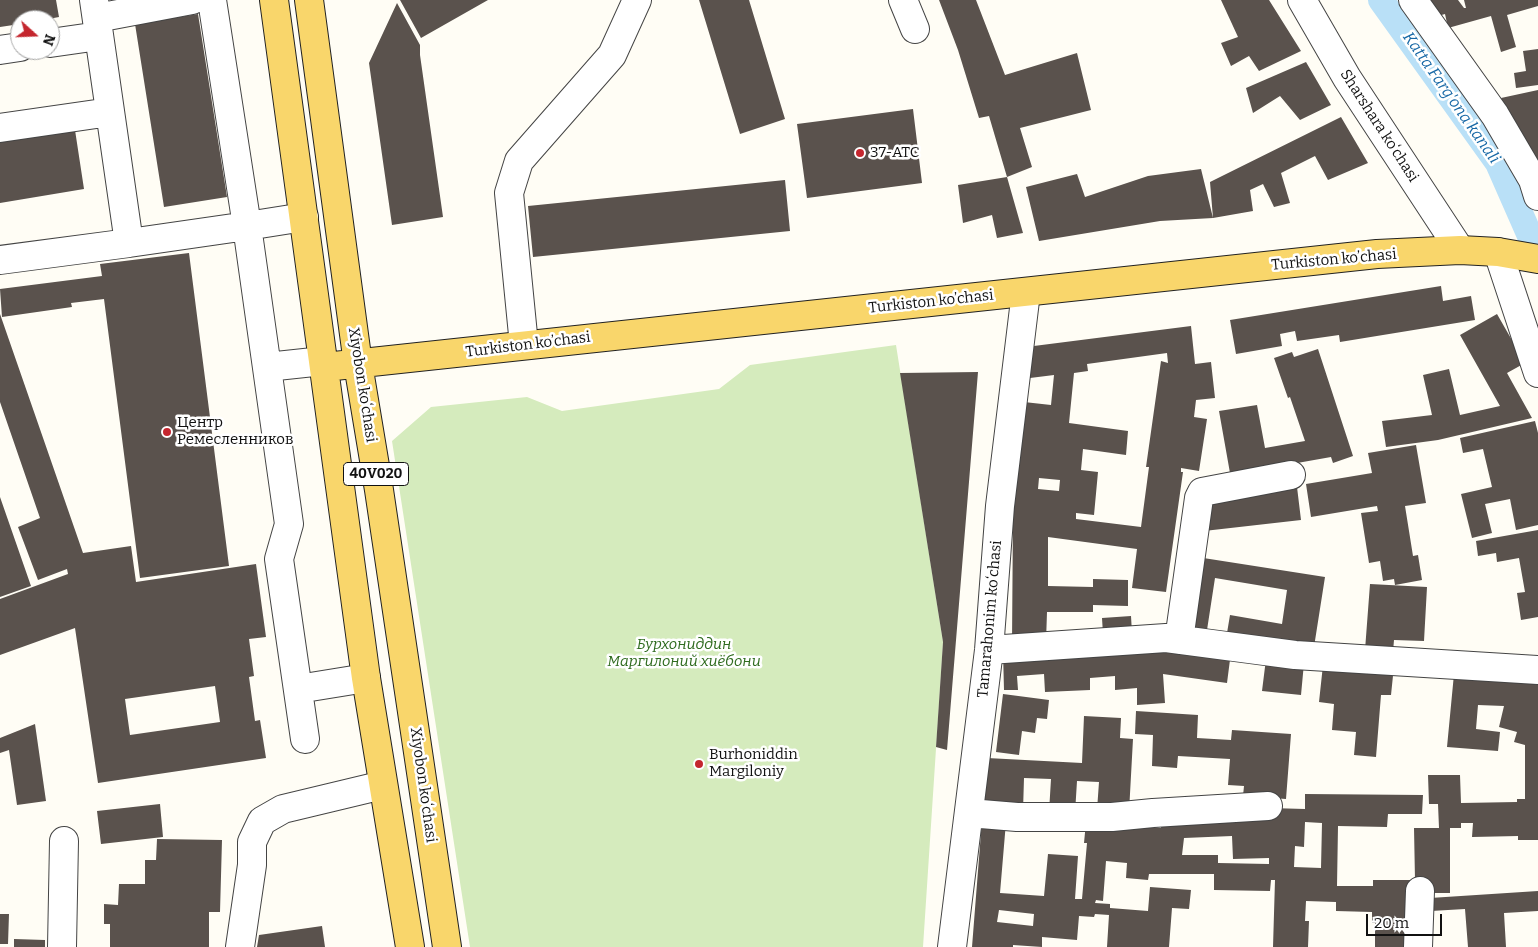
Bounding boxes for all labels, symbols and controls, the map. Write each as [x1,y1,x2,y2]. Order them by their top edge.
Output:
north arrow [10,10,60,60]
water label: Katta Farg'ona kanali [1398,29,1504,167]
text: N [39,32,58,48]
street label: Sharshara koʻchasi [1336,66,1422,186]
place label: 37-АТС [870,144,919,162]
marker: 37-АТС [854,147,866,159]
street label: Turkiston ko’chasi [1271,246,1397,274]
street label: Turkiston ko’chasi [868,286,994,318]
street label: Xiyobon koʻchasi [344,326,380,444]
street label: Turkiston ko’chasi [465,328,591,362]
place label: Центр Ремесленников [177,414,293,449]
marker: Центр Ремесленников [161,426,173,438]
road number: 40V020 [344,462,408,486]
street label: Tamarahonim koʻchasi [974,540,1006,698]
park label: Бурхониддин Маргилоний хиёбони [607,636,761,671]
street label: Xiyobon koʻchasi [406,726,440,844]
place label: Burhoniddin Margiloniy [709,746,798,781]
marker: Burhoniddin Margiloniy [693,758,705,770]
scale bar [1368,904,1444,936]
text: 20 m [1374,914,1409,932]

